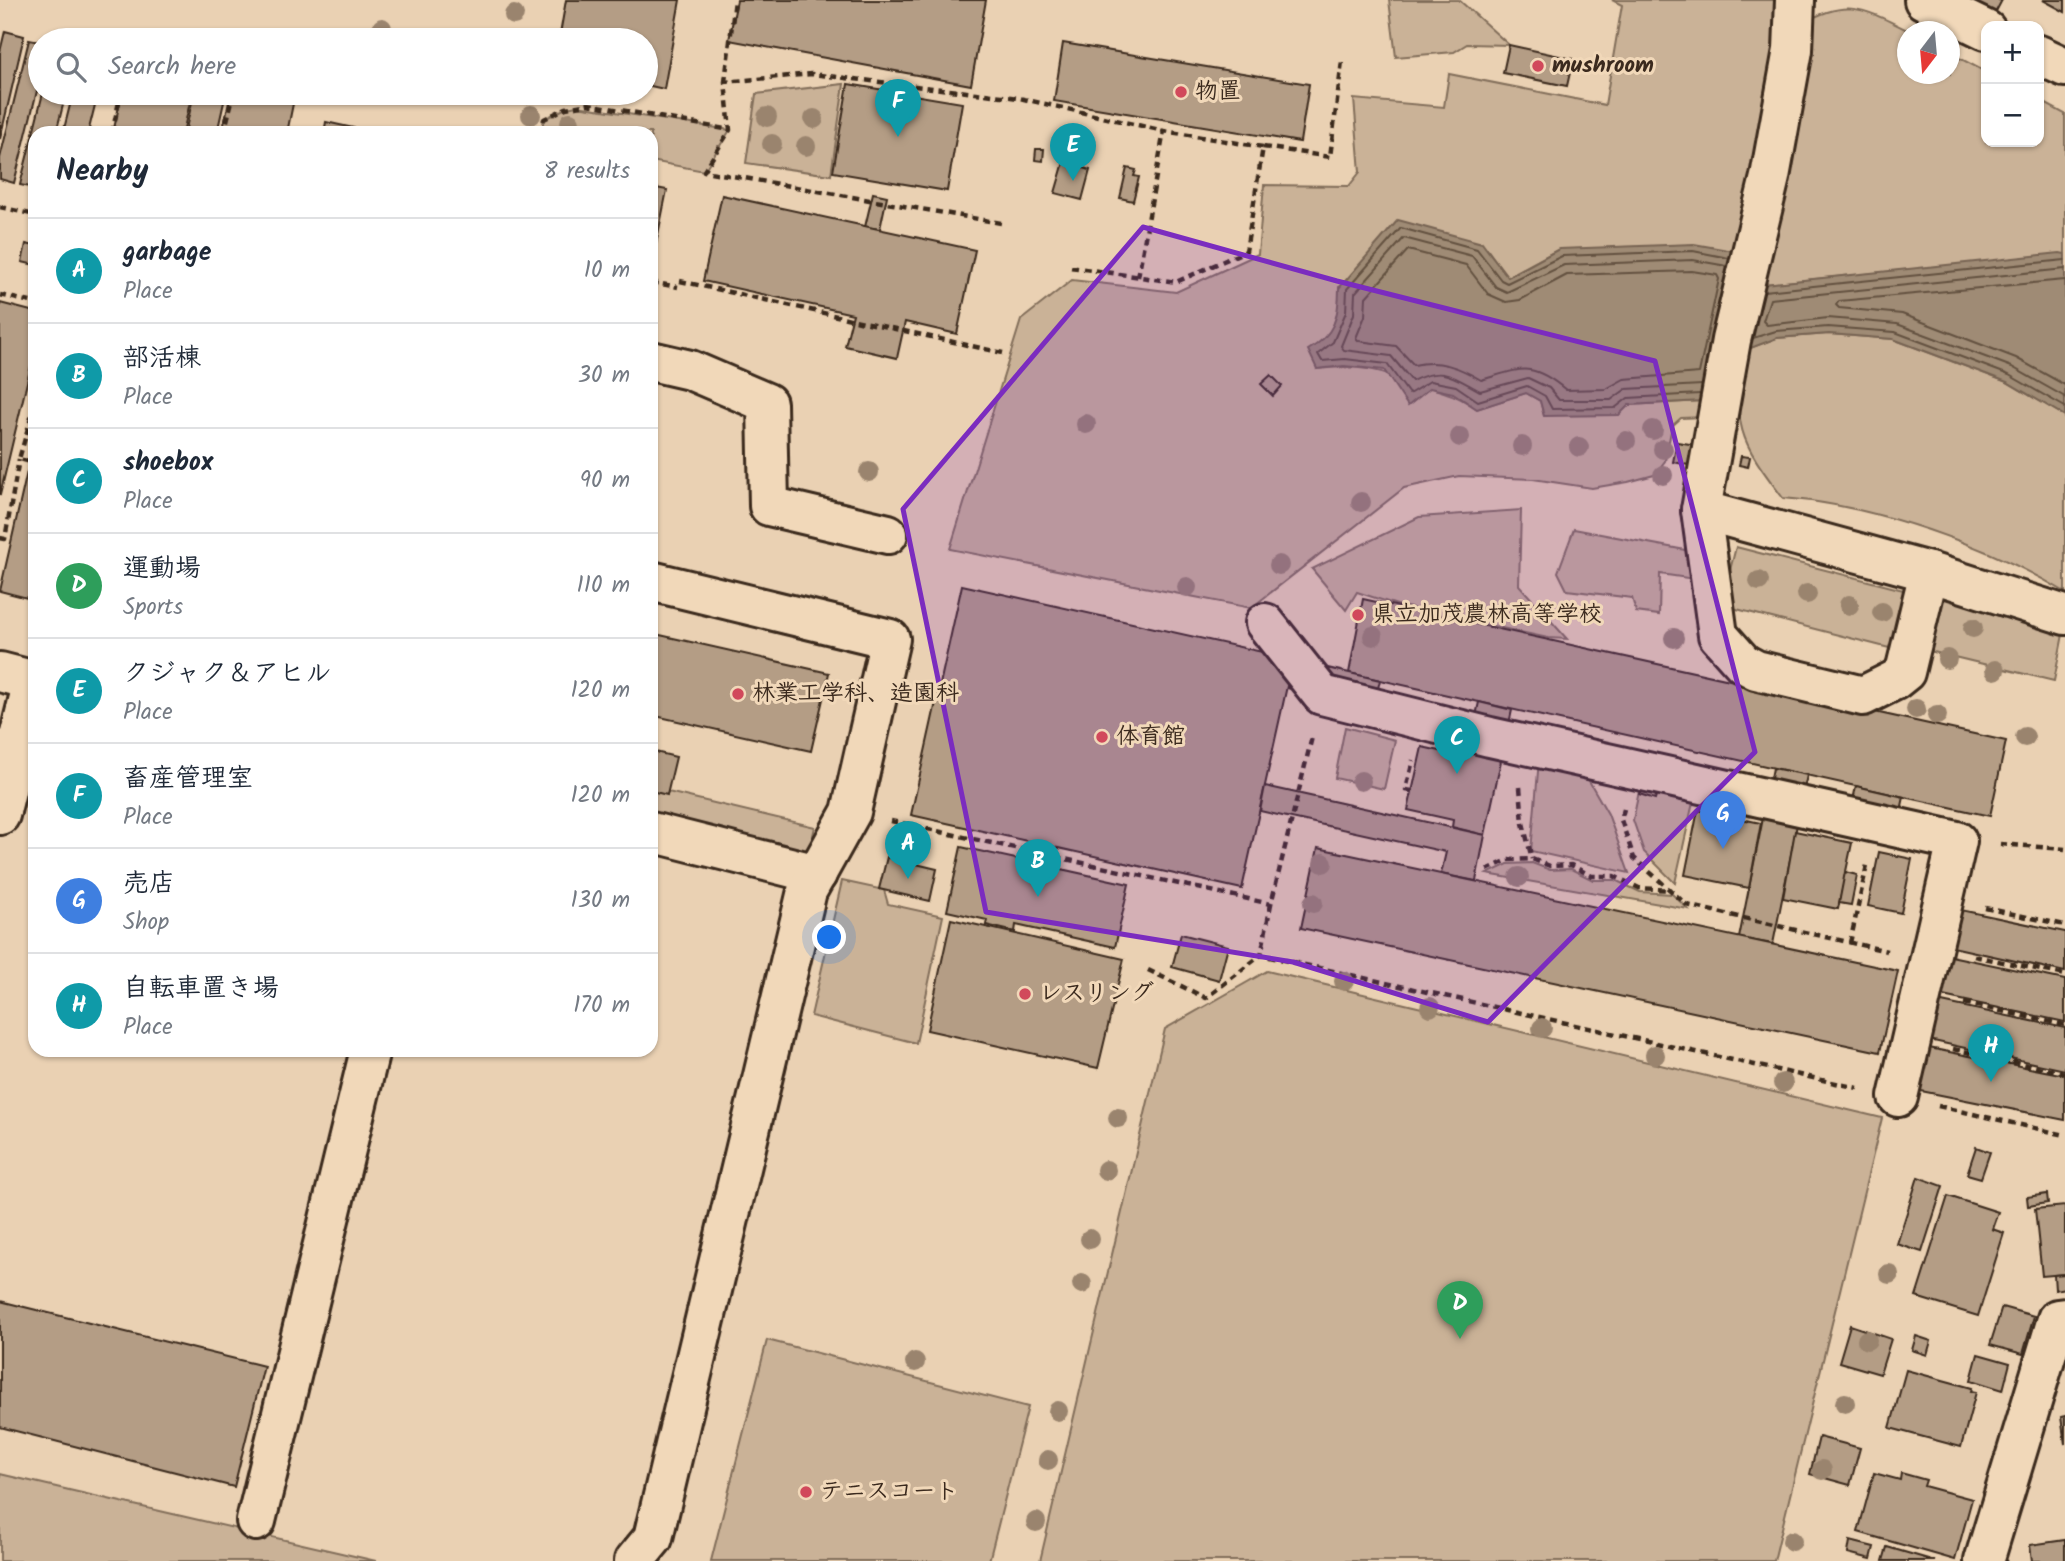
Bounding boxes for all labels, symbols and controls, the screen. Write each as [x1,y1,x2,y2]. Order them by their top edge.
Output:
north arrow [1897,21,1960,84]
map controls [1981,21,2044,147]
button: + [1981,21,2044,84]
search box [28,28,658,105]
text: Search here [108,46,236,88]
icon: search [52,48,90,86]
place label: mushroom [1552,48,1654,84]
marker: mushroom [1530,58,1546,74]
place label: 物置 [1195,74,1241,110]
pin: F [875,79,921,137]
marker: 物置 [1173,84,1189,100]
button: − [1981,84,2044,147]
pin: E [1050,123,1096,181]
text: Nearby [56,148,148,196]
text: 8 results [544,154,630,190]
text: garbage [123,232,211,274]
text: A [72,253,86,289]
text: 10 m [584,253,630,289]
text: Place [123,274,173,310]
text: 部活棟 [123,338,201,380]
text: B [72,358,86,394]
text: 30 m [578,358,630,394]
text: Place [123,380,173,416]
text: shoebox [123,442,213,484]
text: C [72,463,86,499]
text: 90 m [580,463,630,499]
text: Place [123,484,173,520]
text: 運動場 [123,548,201,590]
text: D [71,568,87,604]
text: 110 m [577,568,630,604]
text: Sports [123,590,183,626]
place label: 県立加茂農林高等学校 [1372,597,1602,633]
marker: 県立加茂農林高等学校 [1350,607,1366,623]
text: クジャク＆アヒル [123,653,332,695]
text: E [73,673,85,709]
text: 120 m [570,673,630,709]
place label: 林業工学科、造園科 [752,676,959,712]
marker: 林業工学科、造園科 [730,686,746,702]
text: Place [123,695,173,731]
pin: C [1434,716,1480,774]
place label: 体育館 [1116,719,1185,755]
marker: 体育館 [1094,729,1110,745]
text: 畜産管理室 [123,758,253,800]
text: F [73,778,85,814]
text: 120 m [570,778,630,814]
pin: G [1700,791,1746,849]
text: Place [123,800,173,836]
pin: A [885,821,931,879]
pin: B [1015,839,1061,897]
text: 売店 [123,863,175,905]
text: G [72,883,86,919]
text: 130 m [571,883,630,919]
text: Shop [123,905,169,941]
your location [812,920,846,954]
text: 自転車置き場 [123,968,279,1010]
place label: レスリング [1039,976,1154,1012]
marker: レスリング [1017,986,1033,1002]
text: H [72,988,86,1024]
text: 170 m [573,988,630,1024]
text: Place [123,1010,173,1046]
pin: H [1968,1024,2014,1082]
pin: D [1437,1281,1483,1339]
place label: テニスコート [820,1474,958,1510]
marker: テニスコート [798,1484,814,1500]

